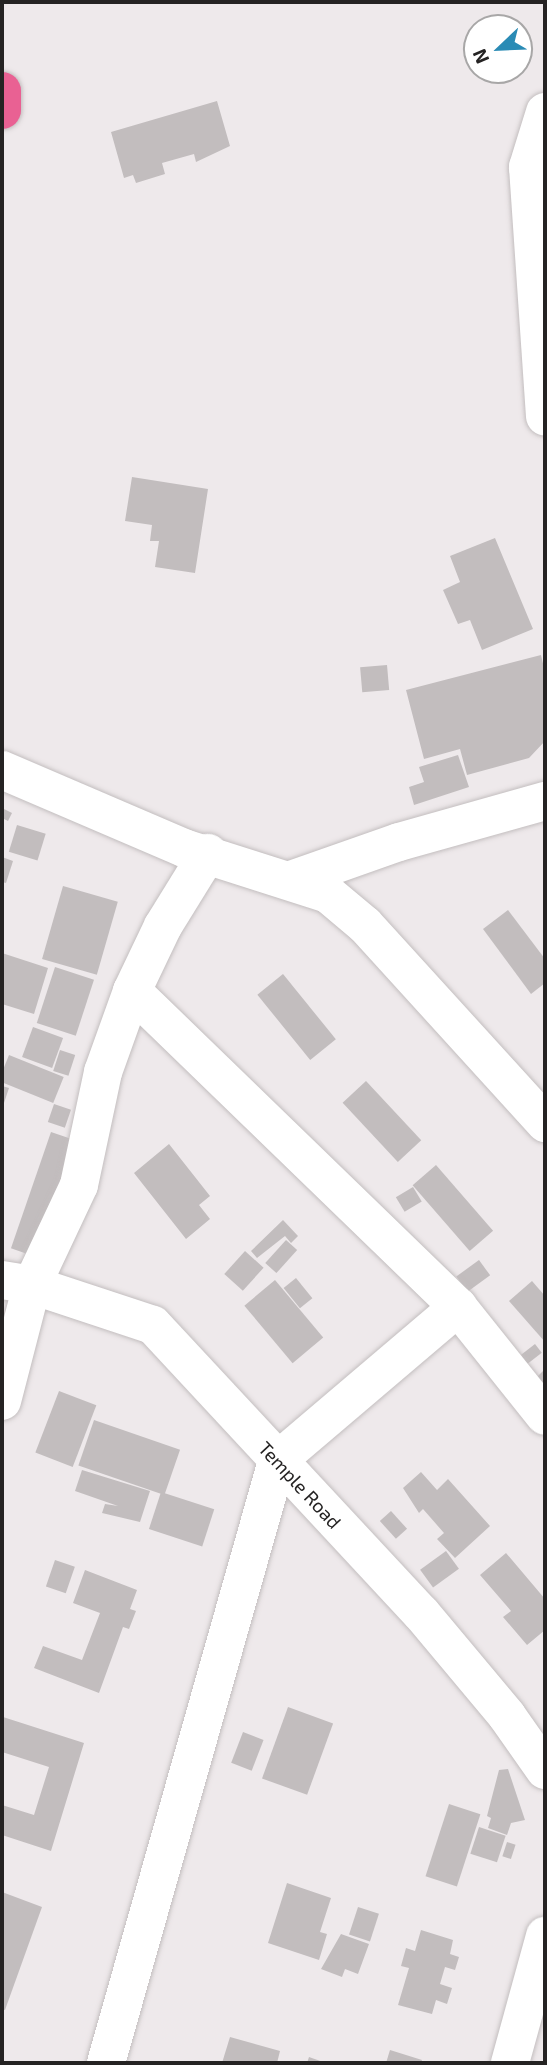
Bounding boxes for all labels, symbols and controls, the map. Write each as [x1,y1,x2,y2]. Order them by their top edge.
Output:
north arrow [463,14,533,84]
text: N [467,46,493,67]
street label: Temple Road [254,1437,346,1533]

